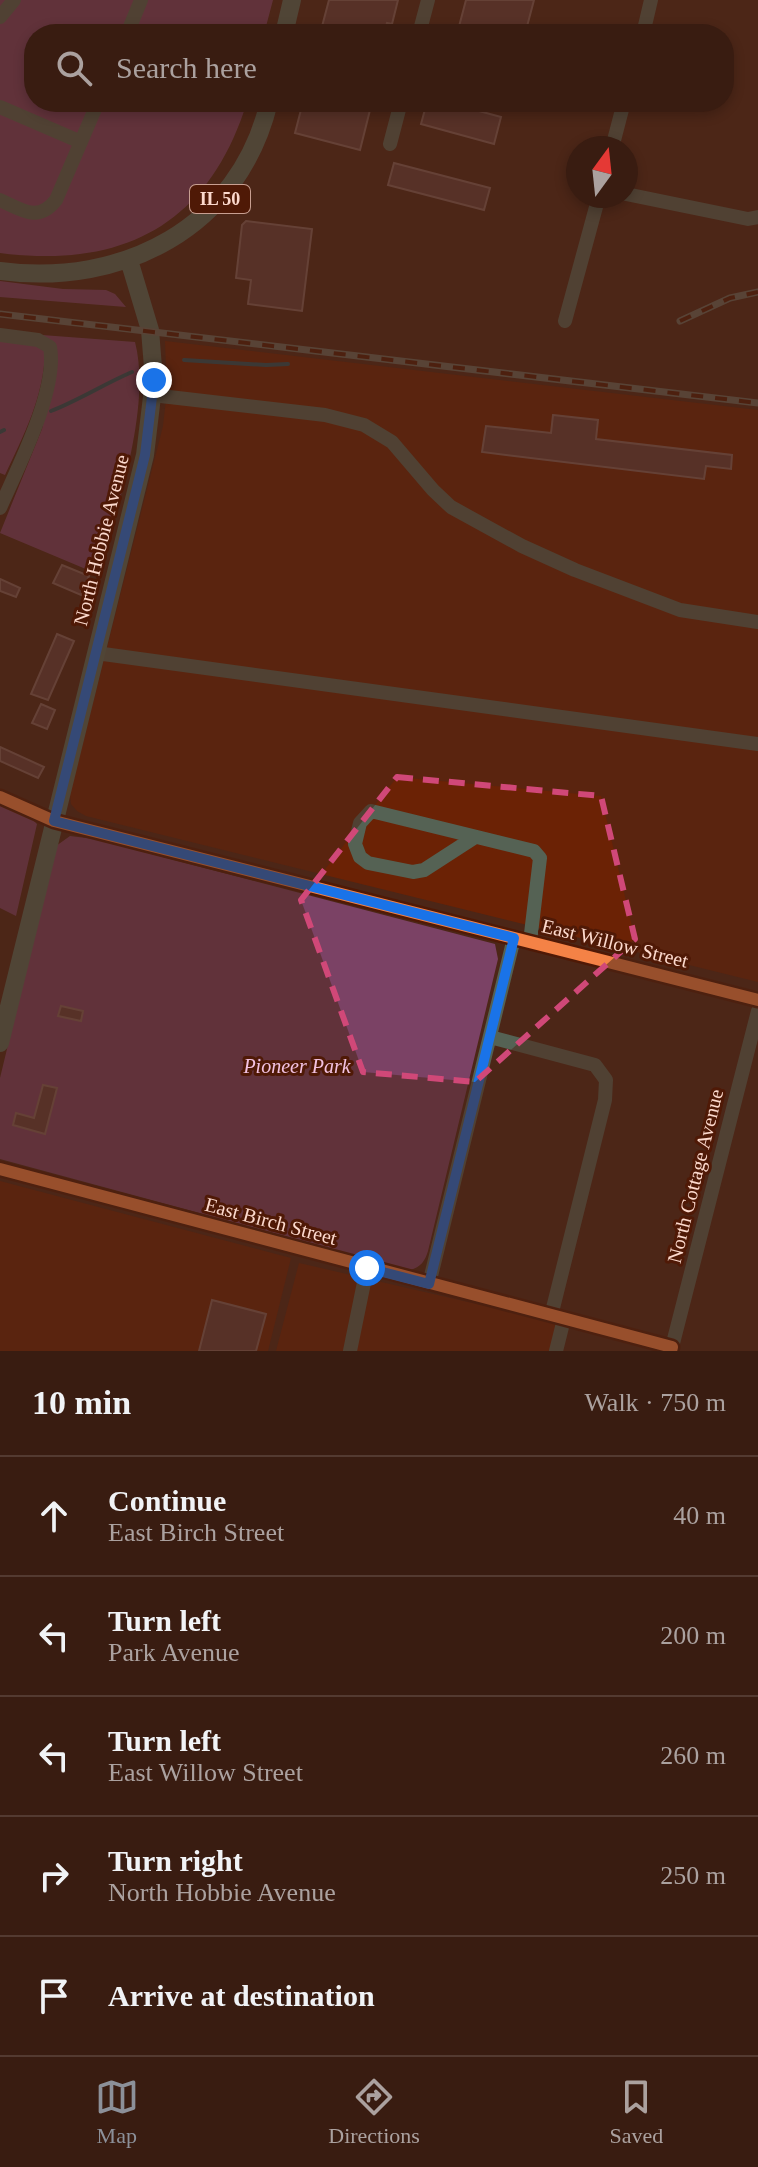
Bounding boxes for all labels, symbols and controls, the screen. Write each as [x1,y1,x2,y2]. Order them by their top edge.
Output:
search box [24,24,734,112]
icon: search [52,46,96,90]
text: Search here [116,51,257,84]
north arrow [566,136,638,208]
road number: IL 50 [190,185,250,213]
route end [136,362,172,398]
street label: North Hobbie Avenue [69,452,133,628]
street label: East Willow Street [540,914,691,972]
park label: Pioneer Park [242,1055,352,1077]
street label: North Cottage Avenue [663,1087,728,1265]
street label: East Birch Street [203,1193,340,1249]
route start [349,1250,385,1286]
text: 10 min [32,1384,131,1421]
text: Walk · 750 m [584,1388,726,1417]
text: Continue [108,1484,226,1517]
icon: ahead [32,1494,76,1538]
text: 40 m [673,1501,726,1530]
text: East Birch Street [108,1518,284,1547]
text: Turn left [108,1604,221,1637]
icon: left [32,1614,76,1658]
text: 200 m [660,1621,726,1650]
text: Park Avenue [108,1638,240,1667]
text: Turn left [108,1724,221,1757]
icon: left [32,1734,76,1778]
text: 260 m [660,1741,726,1770]
text: East Willow Street [108,1758,303,1787]
text: Turn right [108,1844,243,1877]
icon: right [32,1854,76,1898]
text: 250 m [660,1861,726,1890]
text: North Hobbie Avenue [108,1878,336,1907]
icon: arrive [32,1974,76,2018]
text: Arrive at destination [108,1979,375,2012]
tab: Map [95,2075,139,2149]
tab: Directions [328,2075,420,2149]
tab: Saved [609,2075,663,2149]

